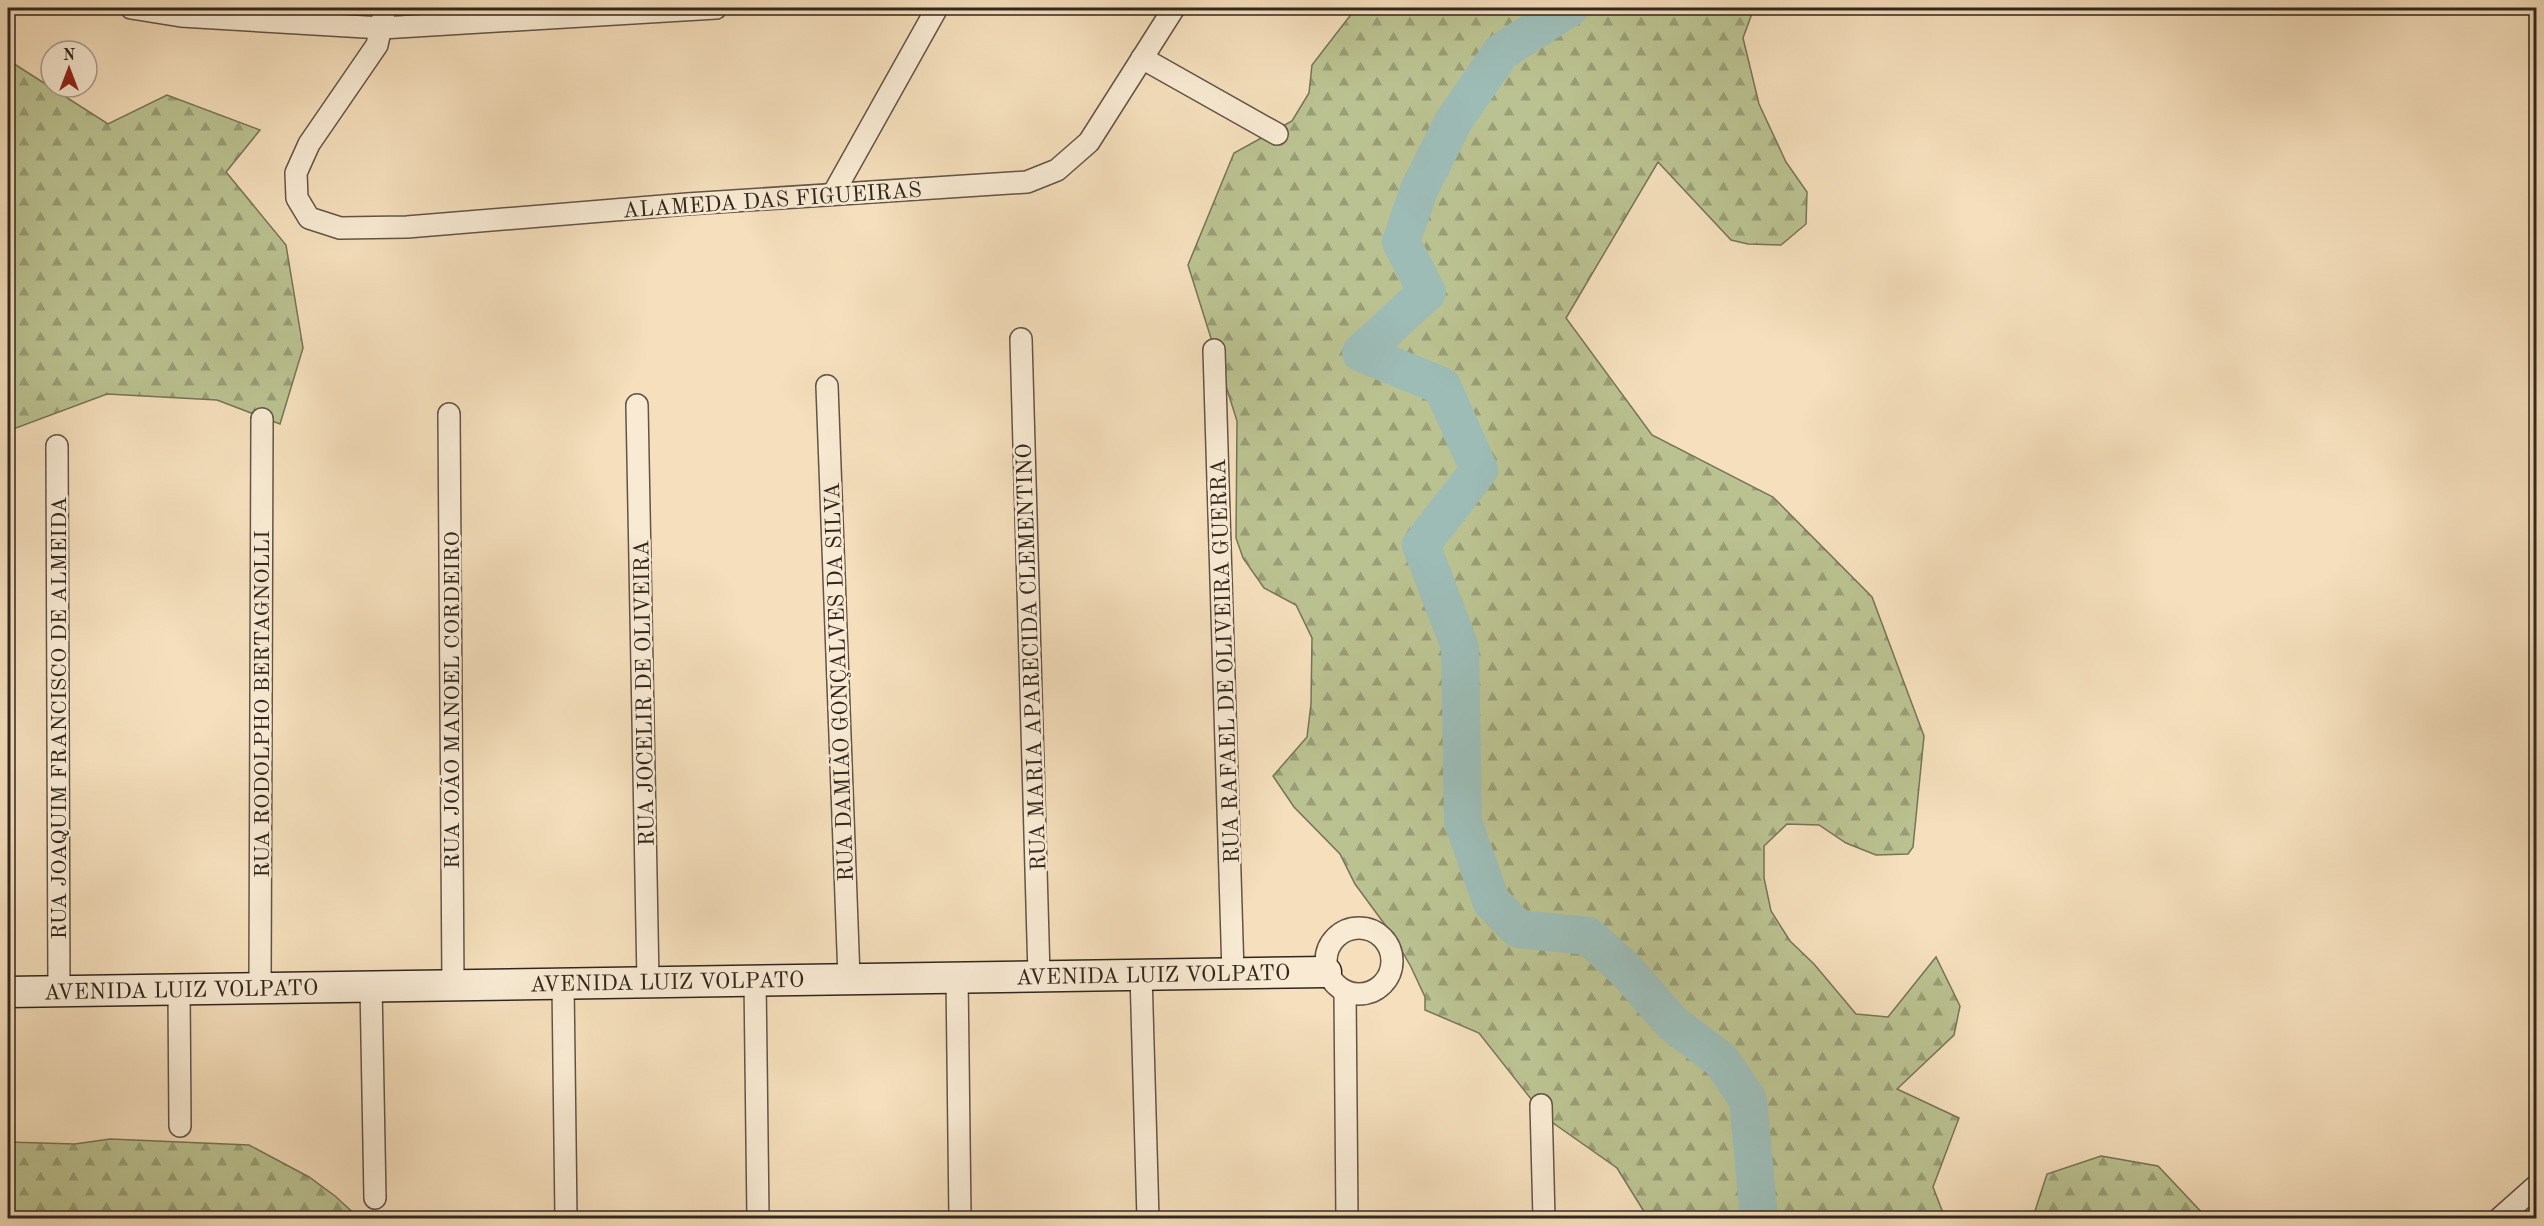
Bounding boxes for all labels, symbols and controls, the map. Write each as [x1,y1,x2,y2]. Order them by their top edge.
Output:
north arrow [39,39,99,99]
text: N [63,48,76,64]
street label: ALAMEDA DAS FIGUEIRAS [622,180,922,222]
street label: RUA MARIA APARECIDA CLEMENTINO [1014,443,1050,871]
street label: RUA RAFAEL DE OLIVEIRA GUERRA [1208,458,1244,864]
street label: RUA DAMIÃO GONÇALVES DA SILVA [819,482,858,882]
street label: RUA JOAQUIM FRANCISCO DE ALMEIDA [49,496,71,940]
street label: RUA RODOLPHO BERTAGNOLLI [252,530,274,878]
street label: RUA JOÃO MANOEL CORDEIRO [439,531,464,869]
street label: RUA JOCELIR DE OLIVEIRA [631,540,659,846]
street label: AVENIDA LUIZ VOLPATO [1016,963,1290,989]
street label: AVENIDA LUIZ VOLPATO [530,970,804,996]
street label: AVENIDA LUIZ VOLPATO [44,978,318,1004]

